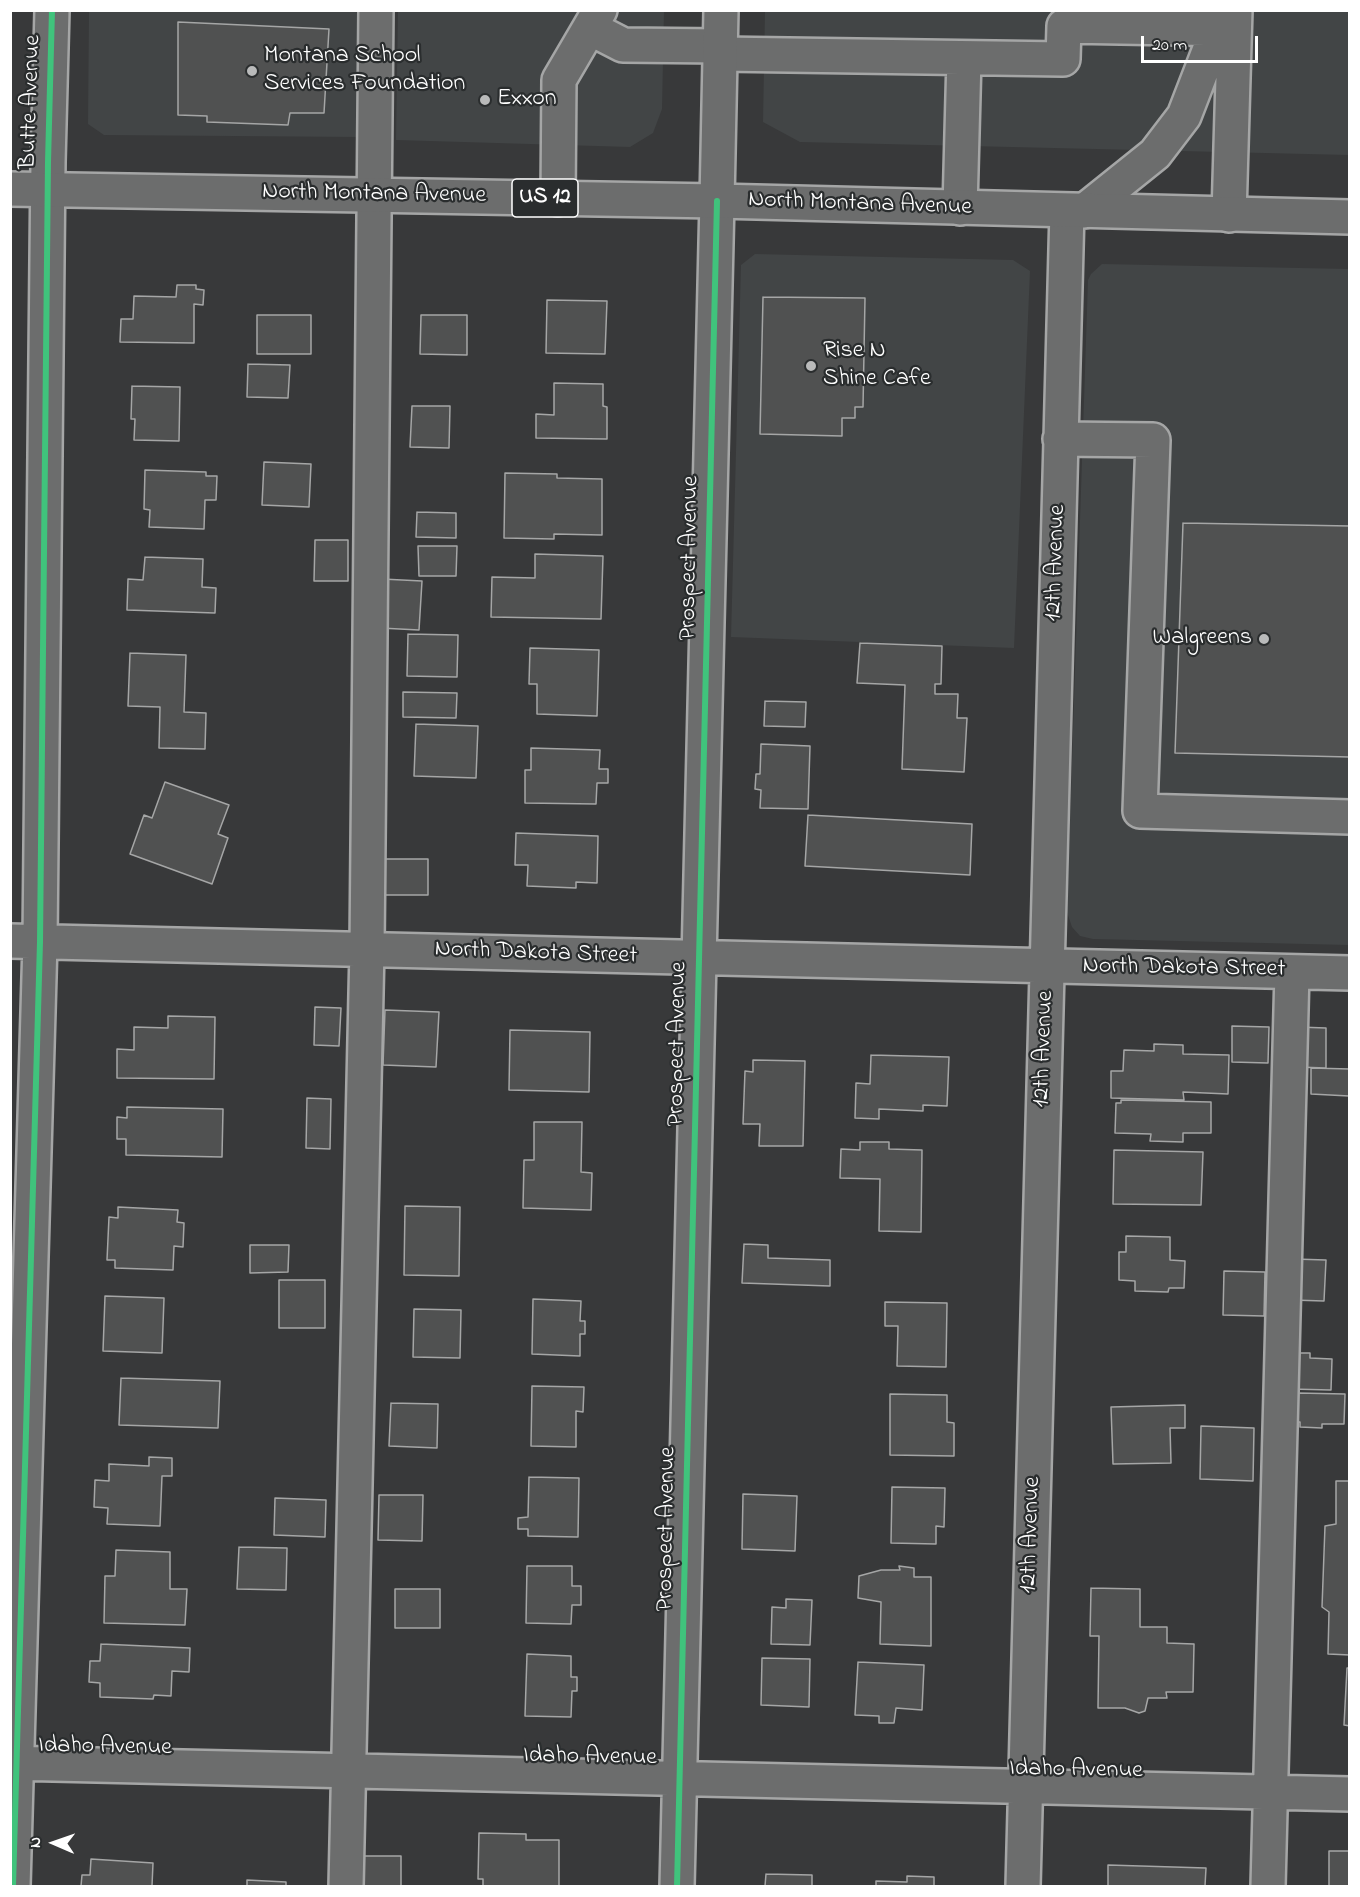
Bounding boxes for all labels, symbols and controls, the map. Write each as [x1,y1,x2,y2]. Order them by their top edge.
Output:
scale bar [1144,24,1261,62]
text: 20 m [1152,33,1187,59]
street label: Butte Avenue [15,34,49,170]
place label: Montana School Services Foundation [264,43,465,99]
marker: Montana School Services Foundation [245,64,259,78]
place label: Exxon [497,86,557,114]
marker: Exxon [478,93,492,107]
street label: North Montana Avenue [262,179,486,211]
road number: US 12 [512,179,578,217]
street label: North Montana Avenue [748,187,972,223]
place label: Rise N Shine Cafe [823,338,931,394]
marker: Rise N Shine Cafe [804,359,818,373]
street label: Prospect Avenue [675,475,707,641]
street label: 12th Avenue [1041,504,1073,622]
place label: Walgreens [1153,625,1252,653]
marker: Walgreens [1257,632,1271,646]
street label: North Dakota Street [434,936,638,972]
street label: North Dakota Street [1082,953,1286,985]
street label: Prospect Avenue [663,961,695,1127]
street label: 12th Avenue [1029,990,1061,1108]
street label: Prospect Avenue [652,1446,684,1612]
street label: 12th Avenue [1016,1476,1048,1594]
street label: Idaho Avenue [38,1732,172,1764]
street label: Idaho Avenue [523,1742,657,1774]
street label: Idaho Avenue [1009,1755,1143,1787]
north arrow [24,1813,84,1873]
text: N [24,1837,48,1848]

